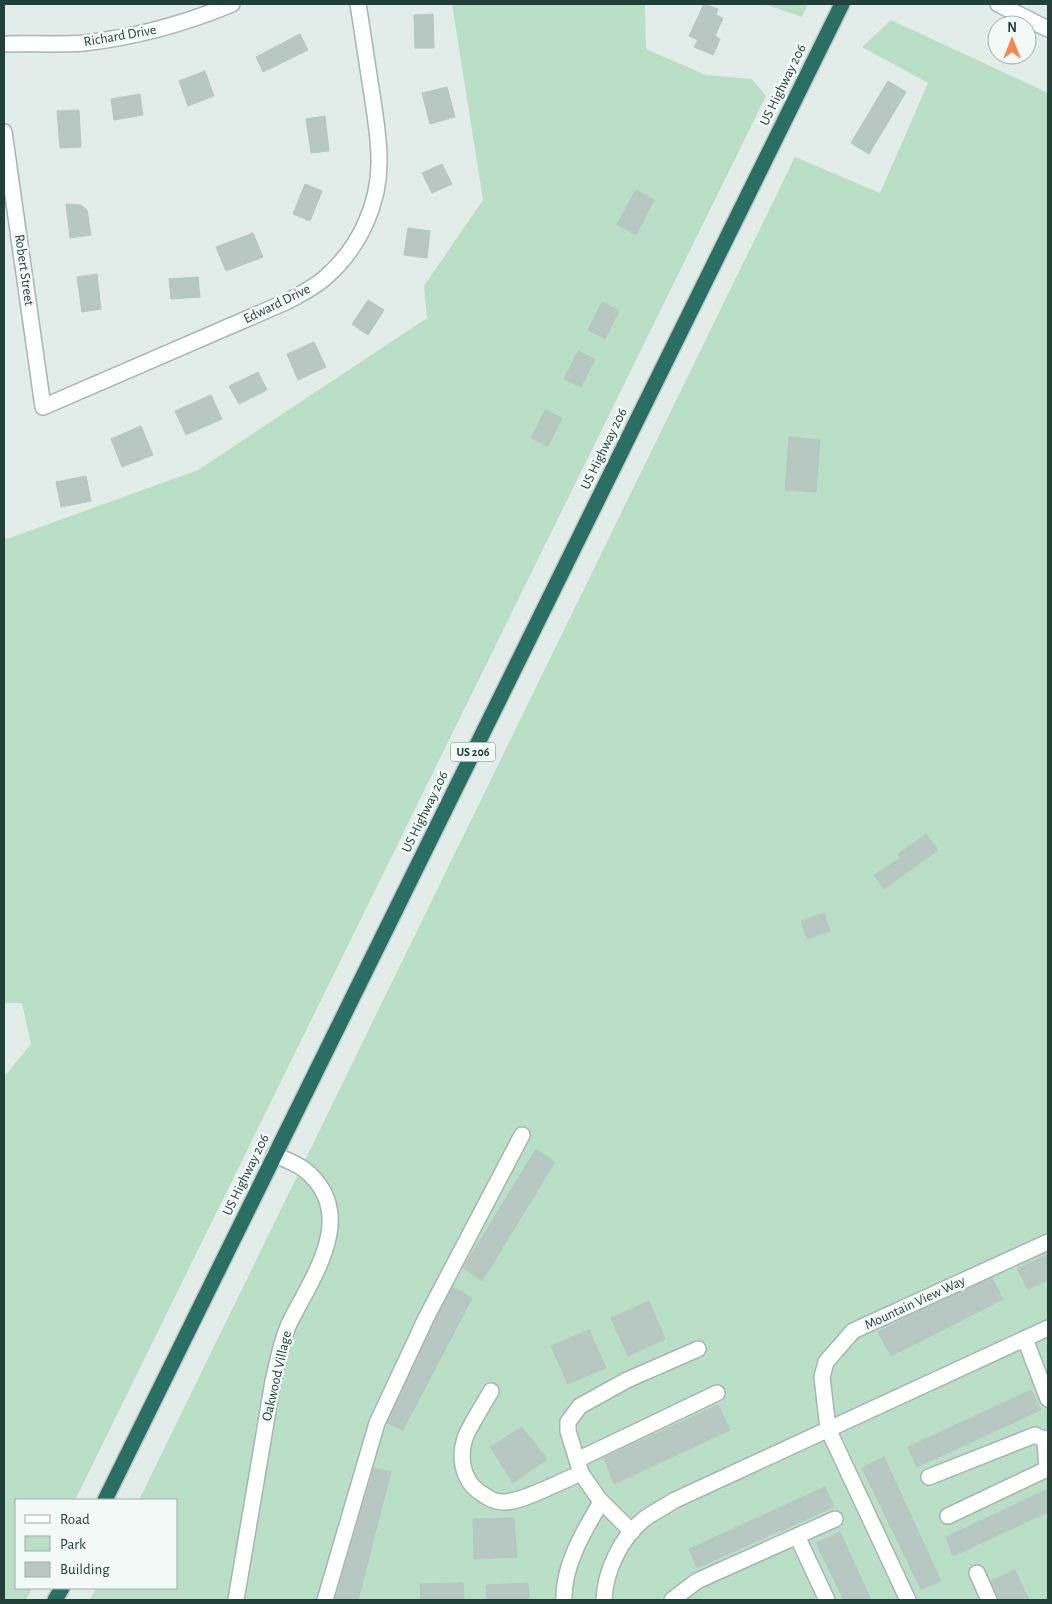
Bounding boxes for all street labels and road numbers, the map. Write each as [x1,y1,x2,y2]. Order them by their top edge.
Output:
street label: Richard Drive [83,23,157,49]
street label: US Highway 206 [757,42,809,128]
street label: Robert Street [12,233,36,307]
street label: Edward Drive [241,282,313,326]
street label: US Highway 206 [578,406,630,492]
road number: US 206 [450,742,496,762]
street label: US Highway 206 [399,769,451,855]
street label: US Highway 206 [220,1132,272,1218]
street label: Mountain View Way [863,1274,967,1332]
street label: Oakwood Village [260,1329,294,1423]

